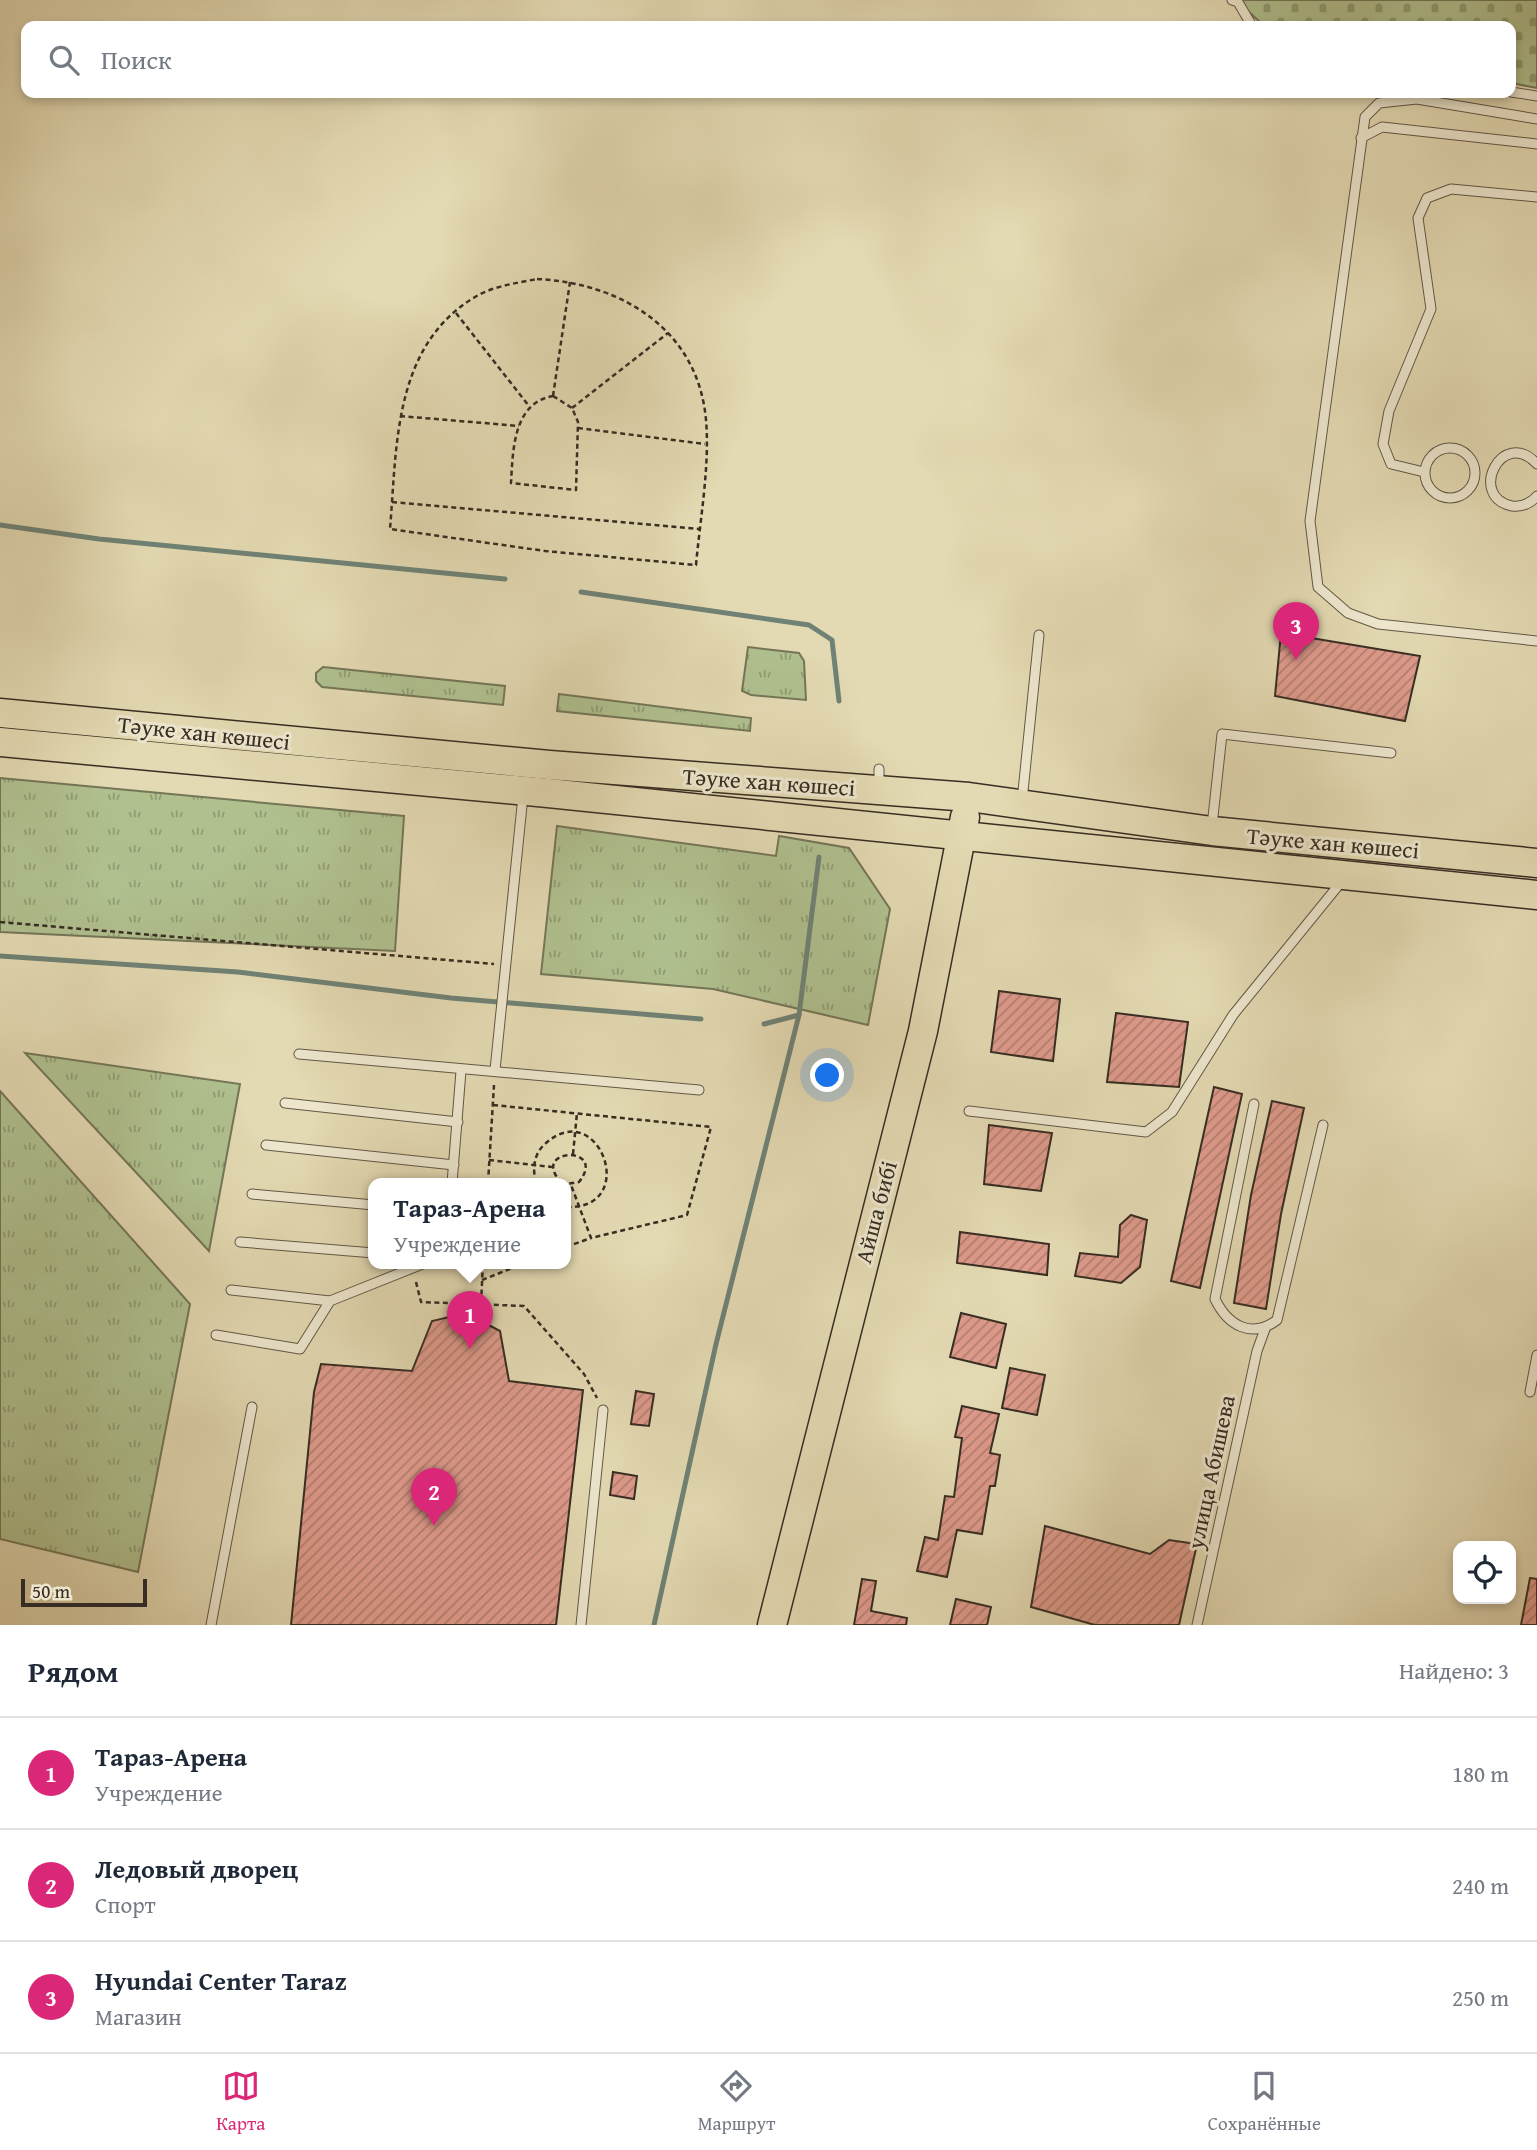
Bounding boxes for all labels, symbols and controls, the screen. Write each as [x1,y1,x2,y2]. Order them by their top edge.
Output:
search box [21,21,1516,98]
text: Поиск [101,40,172,79]
icon: search [45,41,83,79]
pin: 3 [1273,602,1319,660]
street label: Тәуке хан көшесі [116,707,292,758]
street label: Тәуке хан көшесі [682,759,856,804]
street label: Тәуке хан көшесі [1245,819,1421,866]
your location [810,1058,844,1092]
street label: Айша бибі [846,1157,905,1267]
popup [368,1178,571,1269]
text: Тараз-Арена [394,1188,546,1227]
text: Учреждение [394,1227,521,1260]
pin: 1 [447,1291,493,1349]
street label: улица Абишева [1178,1392,1243,1553]
pin: 2 [411,1468,457,1526]
map controls [1453,1541,1516,1604]
button: locate [1453,1541,1516,1604]
scale bar [21,1576,147,1608]
text: 50 m [32,1577,70,1605]
text: Рядом [28,1649,119,1693]
text: Найдено: 3 [1399,1654,1509,1687]
text: Тараз-Арена [95,1737,247,1776]
text: 1 [45,1757,57,1790]
text: 180 m [1452,1757,1509,1790]
text: Учреждение [95,1776,222,1809]
text: Ледовый дворец [95,1849,298,1888]
text: 2 [45,1869,57,1902]
text: 240 m [1452,1869,1509,1902]
text: Спорт [95,1888,156,1921]
text: Hyundai Center Taraz [95,1961,347,2000]
text: 3 [45,1981,57,2014]
text: 250 m [1452,1981,1509,2014]
text: Магазин [95,2000,182,2033]
tab: Карта [216,2067,265,2137]
tab: Маршрут [698,2067,775,2137]
tab: Сохранённые [1208,2067,1321,2137]

